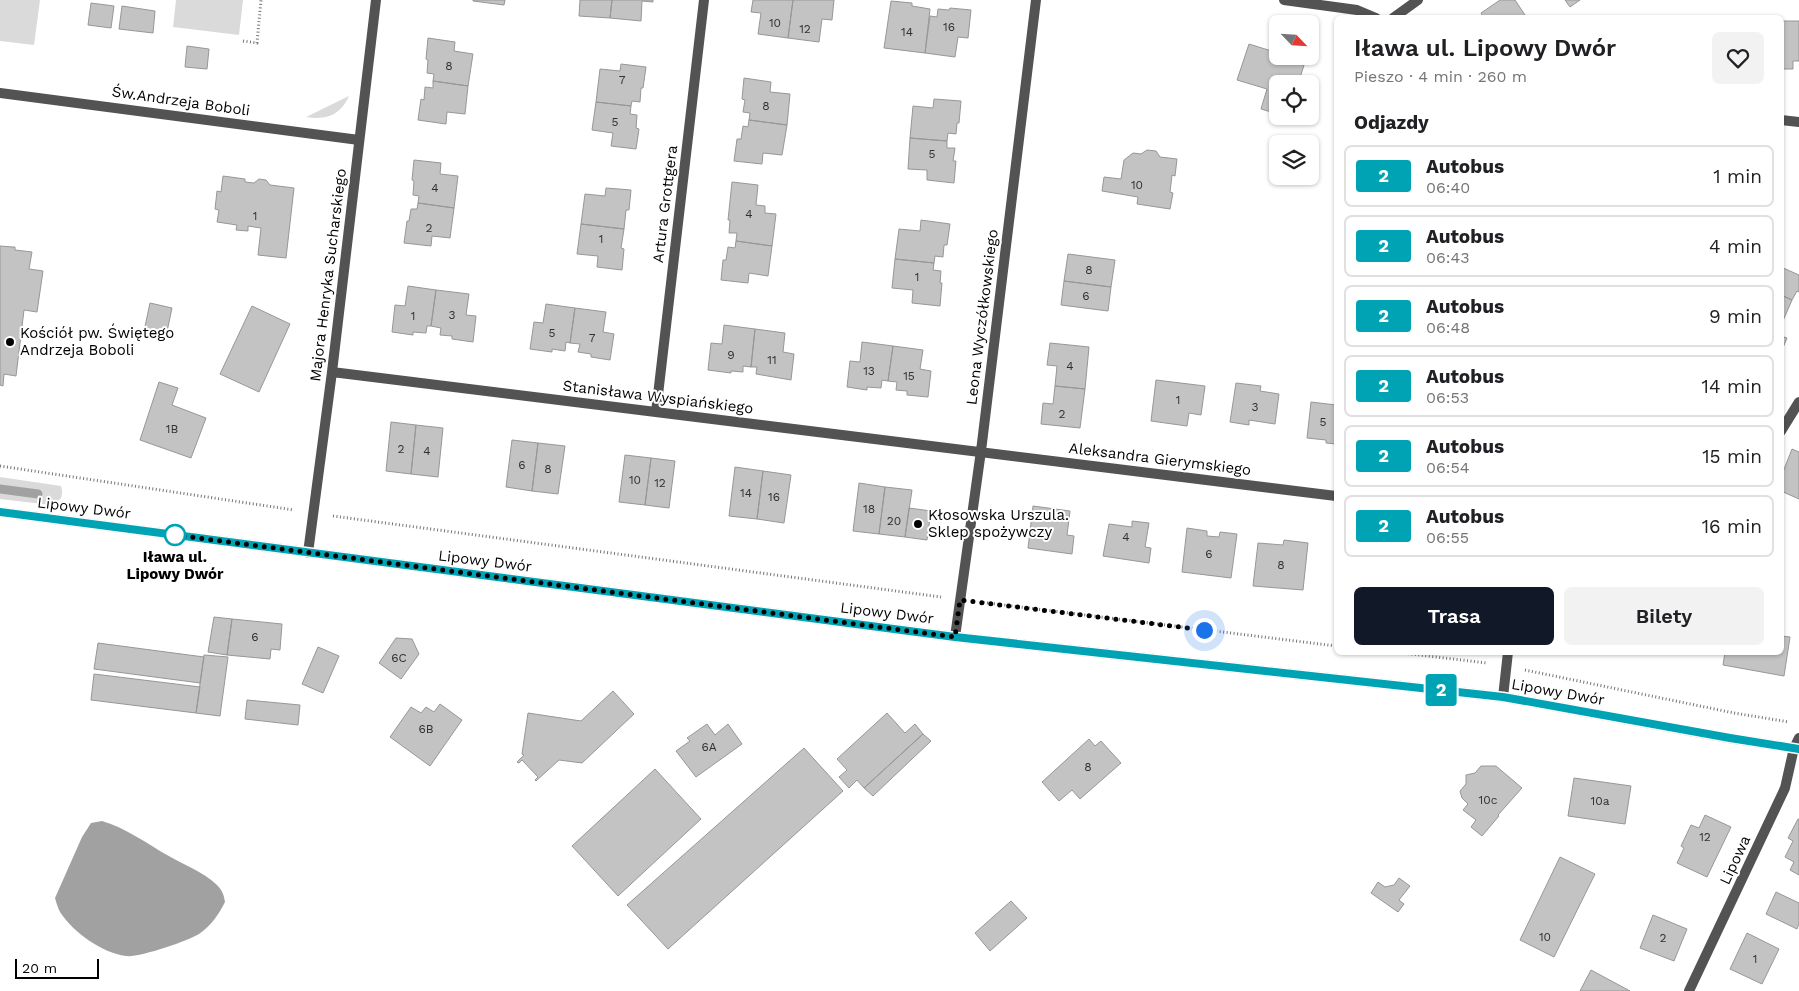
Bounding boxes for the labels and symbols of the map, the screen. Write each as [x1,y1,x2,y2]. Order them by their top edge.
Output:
north arrow [1269,15,1319,65]
house number: 10 [769,16,781,30]
house number: 16 [943,20,955,34]
house number: 12 [799,22,811,36]
house number: 14 [901,25,913,39]
house number: 8 [445,59,453,73]
house number: 7 [619,73,626,87]
street label: Św.Andrzeja Boboli [111,81,251,120]
house number: 8 [762,99,770,113]
house number: 5 [612,115,619,129]
street label: Artura Grottgera [649,144,681,264]
house number: 5 [929,147,936,161]
street label: Majora Henryka Sucharskiego [306,167,350,383]
house number: 10 [1131,178,1143,192]
house number: 4 [431,181,439,195]
house number: 4 [745,207,753,221]
house number: 1 [253,209,257,223]
house number: 2 [426,221,433,235]
street label: Leona Wyczółkowskiego [962,228,1002,406]
house number: 1 [599,232,603,246]
house number: 8 [1085,263,1093,277]
house number: 1 [915,270,919,284]
house number: 6 [1082,289,1090,303]
house number: 3 [449,308,456,322]
house number: 1 [411,309,415,323]
place label: Kościół pw. Świętego Andrzeja Boboli [20,323,174,359]
house number: 5 [549,326,556,340]
house number: 7 [589,331,596,345]
marker: Kościół pw. Świętego Andrzeja Boboli [4,336,16,348]
house number: 9 [727,348,735,362]
house number: 11 [767,353,777,367]
house number: 4 [1066,359,1074,373]
house number: 13 [863,364,875,378]
house number: 15 [903,369,915,383]
street label: Stanisława Wyspiańskiego [562,376,754,418]
house number: 1 [1176,393,1180,407]
house number: 3 [1252,400,1259,414]
house number: 2 [1059,407,1066,421]
house number: 5 [1320,415,1327,429]
house number: 1B [166,422,178,436]
street label: Aleksandra Gierymskiego [1068,439,1252,479]
house number: 2 [398,442,405,456]
house number: 4 [423,444,431,458]
house number: 6 [518,458,526,472]
house number: 8 [544,462,552,476]
house number: 10 [629,473,641,487]
house number: 12 [654,476,666,490]
house number: 14 [740,486,752,500]
house number: 16 [768,490,780,504]
street label: Lipowy Dwór [36,493,132,523]
house number: 18 [863,502,875,516]
place label: Kłosowska Urszula. Sklep spożywczy [928,506,1069,541]
house number: 20 [887,514,901,528]
marker: Kłosowska Urszula. Sklep spożywczy [912,518,924,530]
marker: Iława ul. Lipowy Dwór [164,524,186,546]
house number: 4 [1122,530,1130,544]
street label: Lipowy Dwór [437,546,533,576]
house number: 6 [1205,547,1213,561]
place label: Iława ul. Lipowy Dwór [127,548,224,583]
house number: 8 [1277,558,1285,572]
street label: Lipowy Dwór [839,598,935,628]
your location [1192,618,1217,643]
house number: 6 [251,630,259,644]
house number: 6C [391,651,407,665]
line badge: 2 [1425,674,1457,706]
street label: Lipowy Dwór [1510,675,1606,709]
house number: 6B [418,722,434,736]
house number: 6A [701,740,717,754]
house number: 8 [1084,760,1092,774]
house number: 10c [1479,793,1498,807]
house number: 10a [1591,794,1610,808]
house number: 12 [1699,830,1711,844]
street label: Lipowa [1716,832,1754,887]
house number: 10 [1539,930,1551,944]
house number: 2 [1660,931,1667,945]
house number: 1 [1753,952,1757,966]
scale bar [15,956,99,979]

